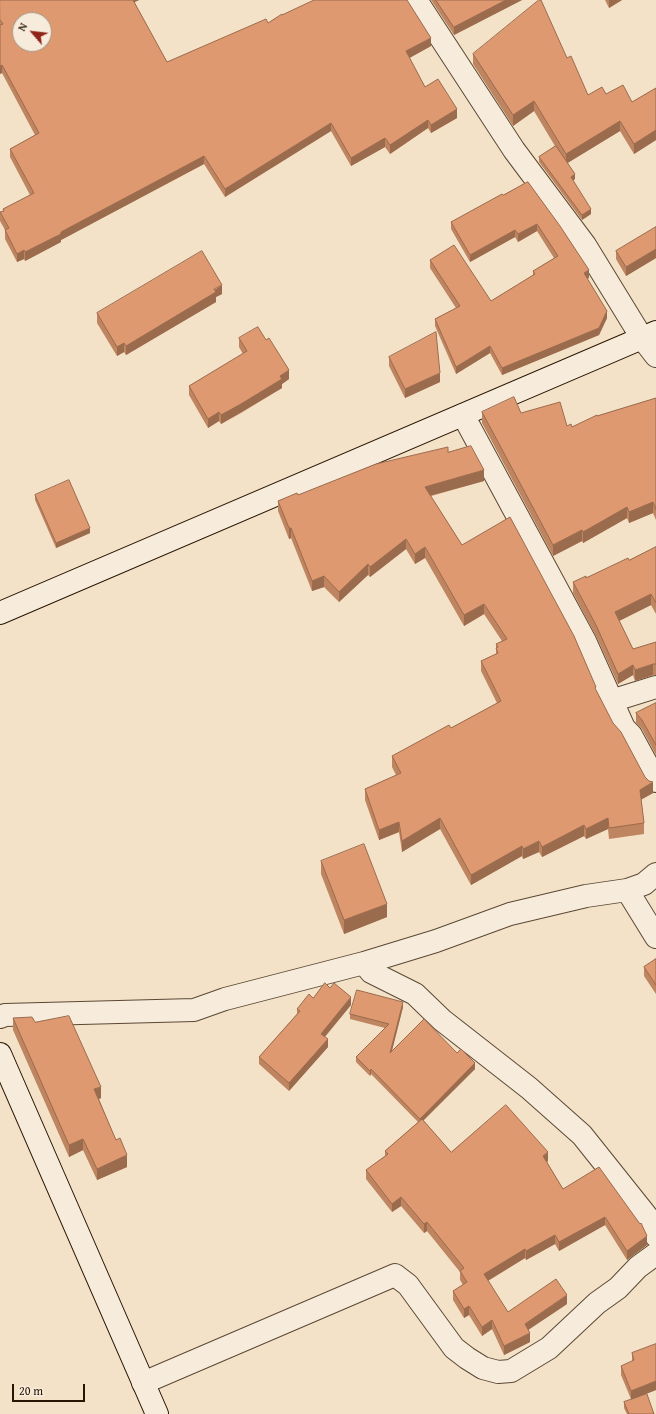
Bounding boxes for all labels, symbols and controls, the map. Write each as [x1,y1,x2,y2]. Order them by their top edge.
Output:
north arrow [12,12,52,52]
text: N [13,20,31,34]
scale bar [14,1376,87,1402]
text: 20 m [19,1382,43,1399]

